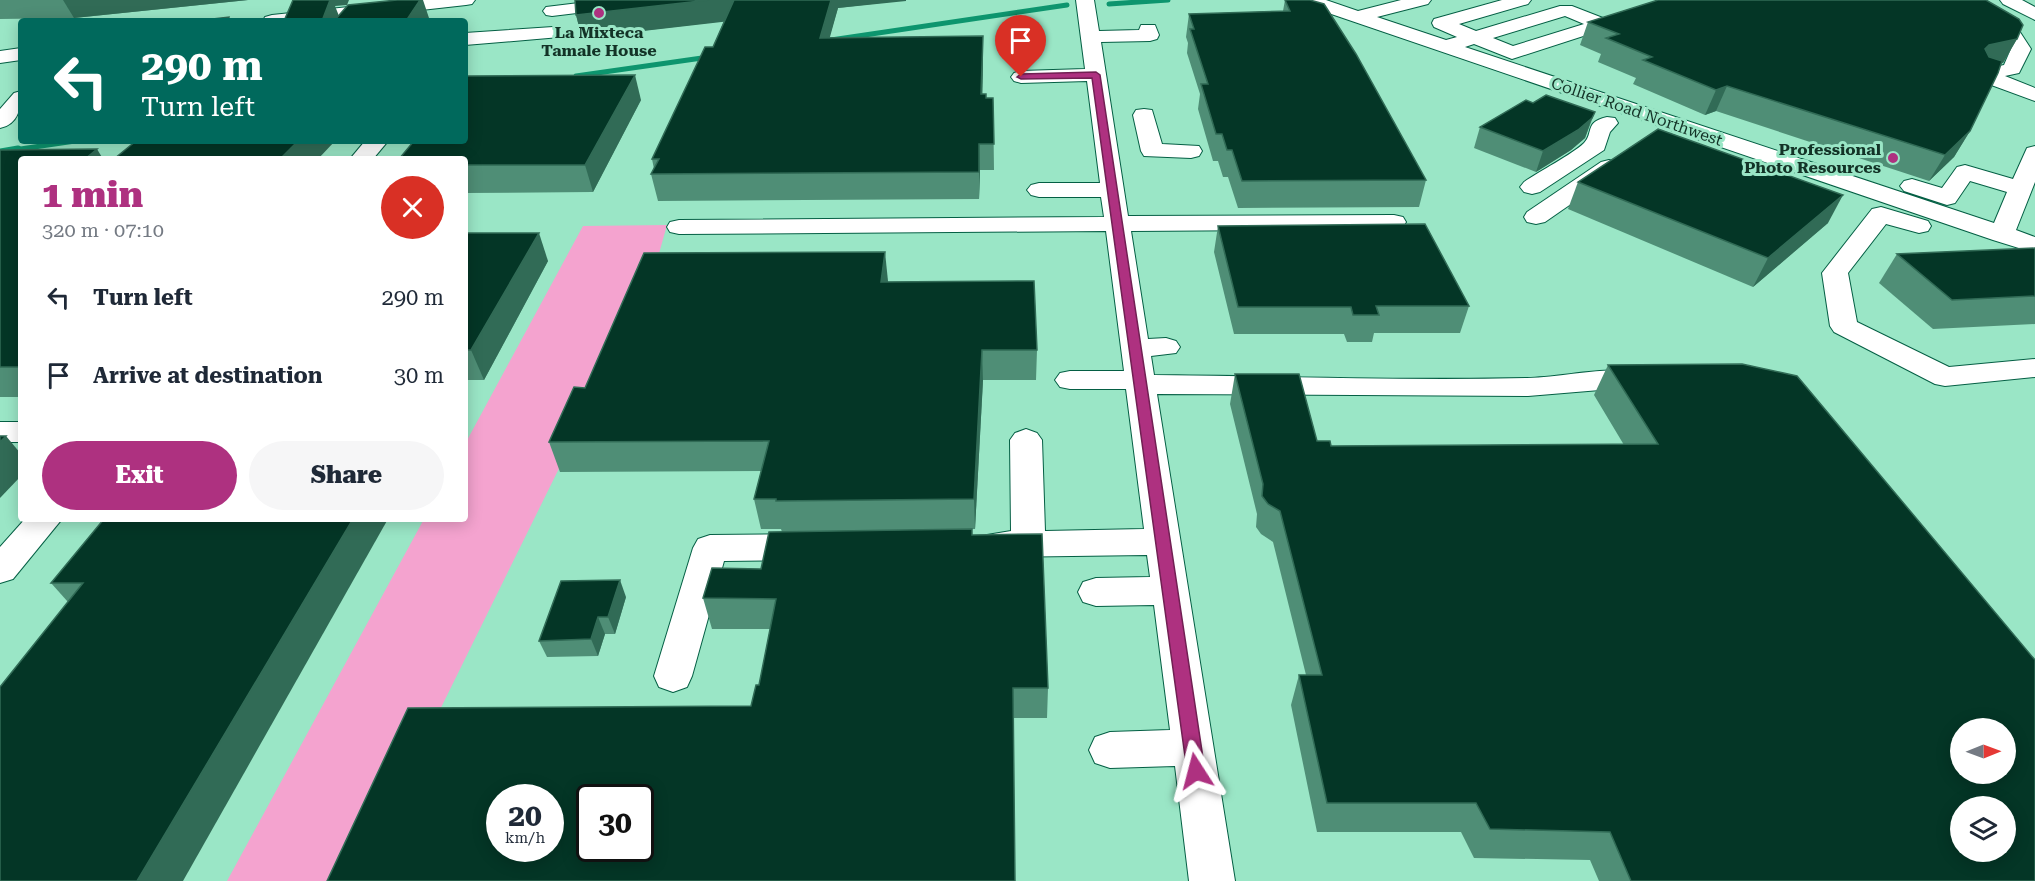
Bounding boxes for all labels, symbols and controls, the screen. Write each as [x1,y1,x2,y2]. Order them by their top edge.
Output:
marker: La Mixteca Tamale House [592,6,606,20]
pin [995,15,1046,77]
place label: La Mixteca Tamale House [541,23,657,60]
icon: arrive [1004,24,1037,57]
text: 290 m [141,41,263,90]
icon: left [42,42,120,120]
street label: Collier Road Northwest [1549,73,1725,150]
text: Turn left [141,91,255,123]
place label: Professional Photo Resources [1744,140,1882,177]
marker: Professional Photo Resources [1886,151,1900,165]
text: 1 min [42,174,143,216]
button: close [381,176,444,239]
text: 320 m · 07:10 [42,218,164,242]
icon: left [42,281,75,314]
text: Turn left [93,285,193,310]
text: 290 m [381,285,444,310]
icon: arrive [42,359,75,392]
text: Arrive at destination [93,363,322,388]
text: 30 m [394,363,444,388]
button: Exit [42,441,237,510]
button: Share [249,441,444,510]
north arrow [1950,718,2016,784]
map controls [1950,718,2016,862]
position arrow [1164,739,1228,803]
speed limit sign: 30 [576,784,654,862]
button: layers [1950,796,2016,862]
text: 20 [508,798,542,833]
text: km/h [505,829,545,847]

